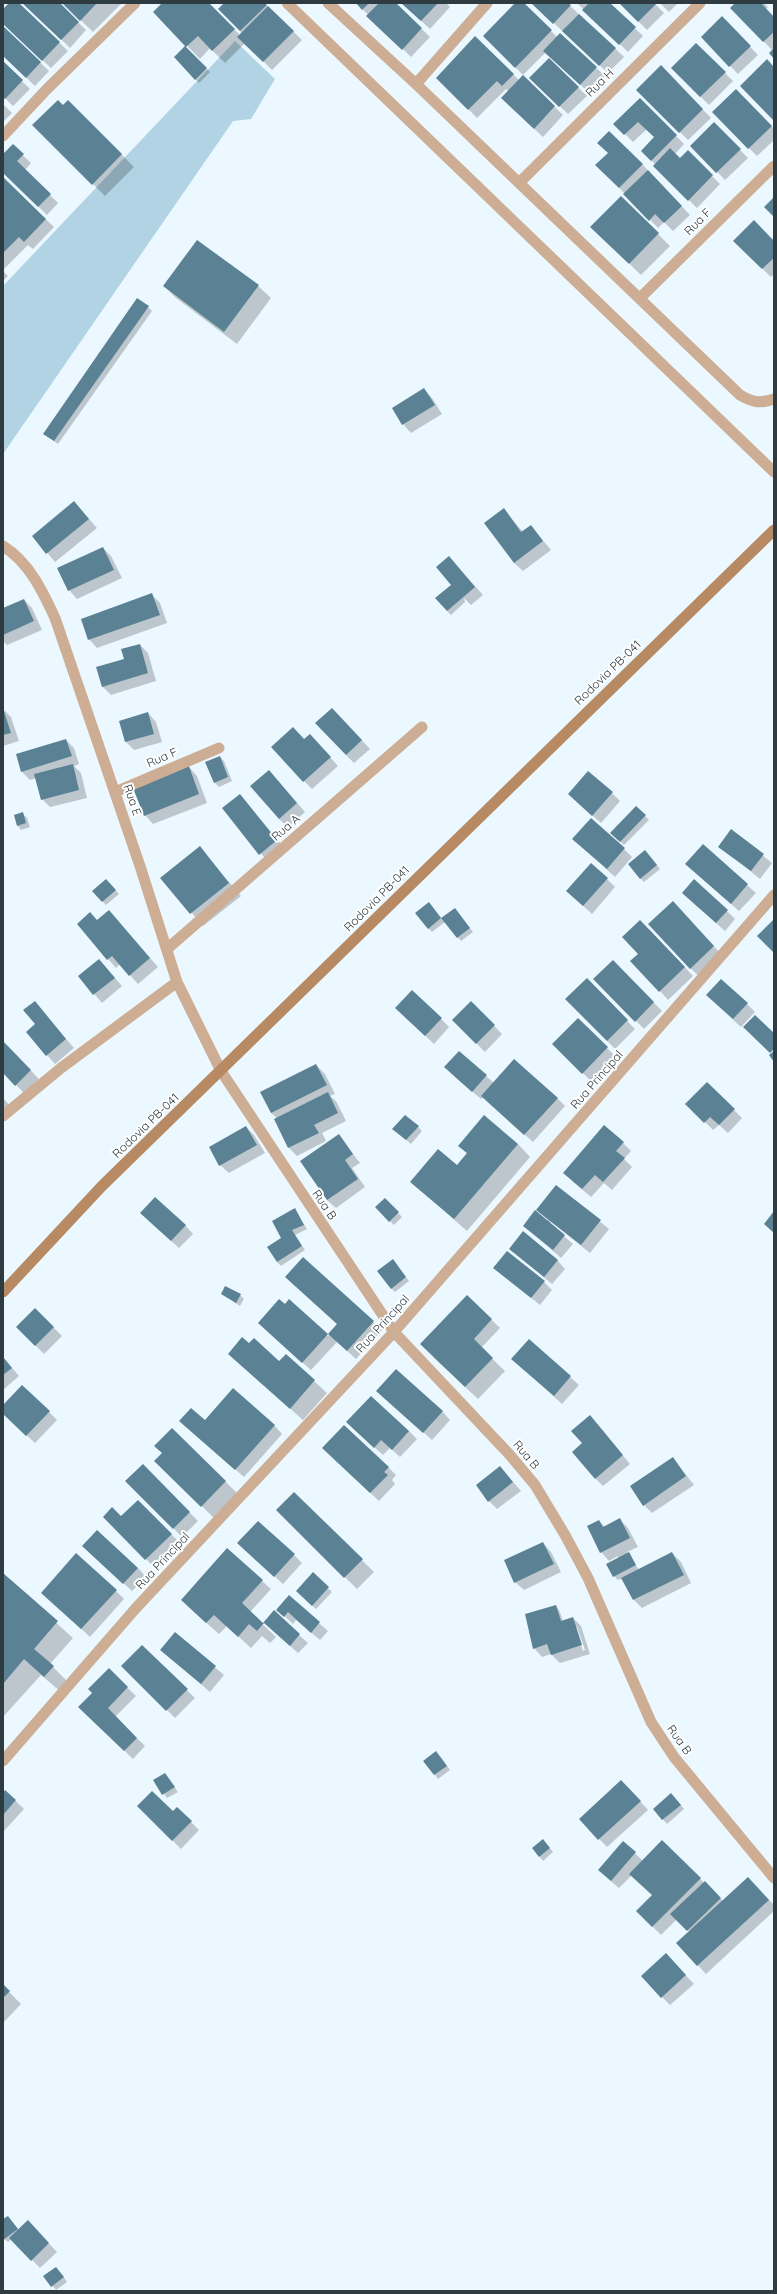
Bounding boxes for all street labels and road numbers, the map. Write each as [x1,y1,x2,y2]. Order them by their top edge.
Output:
street label: Rua H [583,66,617,100]
street label: Rua F [682,206,714,238]
street label: Rodovia PB-041 [572,638,644,708]
street label: Rua F [144,745,180,771]
street label: Rua E [120,782,144,818]
street label: Rua A [269,812,303,844]
street label: Rodovia PB-041 [341,863,413,935]
street label: Rua Principal [568,1048,626,1112]
street label: Rodovia PB-041 [110,1091,182,1161]
street label: Rua B [309,1187,339,1223]
street label: Rua Principal [353,1292,413,1356]
street label: Rua B [510,1438,542,1472]
street label: Rua Principal [133,1530,193,1592]
street label: Rua B [664,1722,694,1758]

